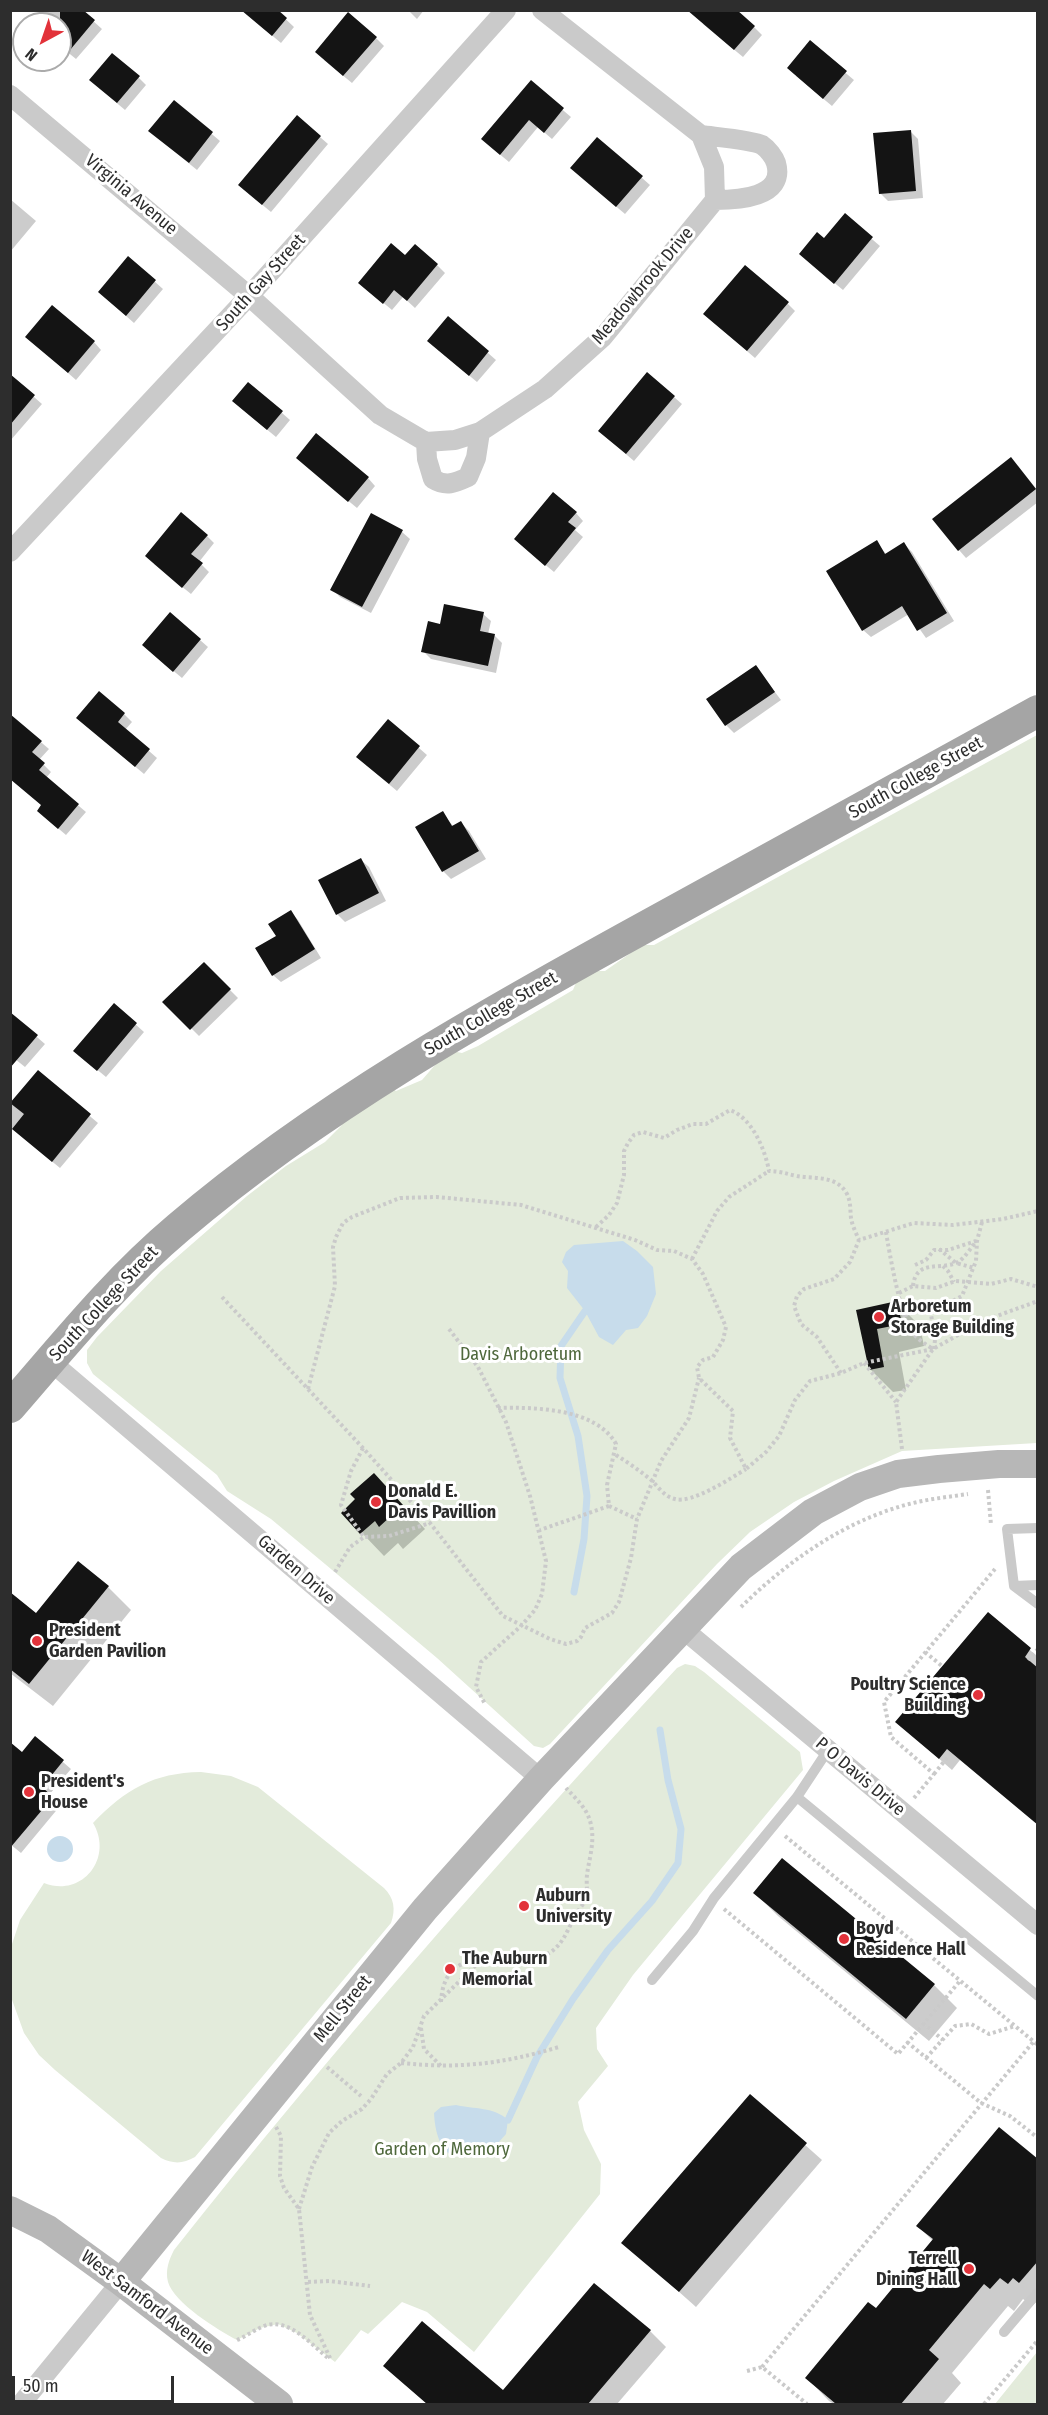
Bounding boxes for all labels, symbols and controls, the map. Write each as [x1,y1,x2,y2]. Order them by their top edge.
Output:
north arrow [12,12,72,72]
text: N [22,44,41,65]
street label: Virginia Avenue [80,150,182,240]
street label: Meadowbrook Drive [588,223,698,349]
street label: South Gay Street [212,230,310,336]
street label: South College Street [845,732,987,824]
street label: South College Street [421,967,561,1061]
street label: South College Street [45,1242,163,1366]
place label: Arboretum Storage Building [891,1296,1014,1338]
marker: Arboretum Storage Building [872,1310,886,1324]
park label: Davis Arboretum [460,1344,582,1366]
place label: Donald E. Davis Pavillion [388,1481,496,1524]
marker: Donald E. Davis Pavillion [369,1495,383,1509]
street label: Garden Drive [253,1531,339,1609]
place label: President Garden Pavilion [49,1620,166,1662]
marker: President Garden Pavilion [30,1634,44,1648]
place label: Poultry Science Building [851,1674,966,1716]
marker: Poultry Science Building [971,1688,985,1702]
street label: P O Davis Drive [811,1733,909,1821]
place label: President's House [41,1771,124,1814]
marker: President's House [22,1785,36,1799]
place label: Auburn University [536,1885,612,1928]
marker: Auburn University [517,1899,531,1913]
place label: Boyd Residence Hall [856,1918,966,1960]
marker: Boyd Residence Hall [837,1932,851,1946]
place label: The Auburn Memorial [462,1948,547,1990]
marker: The Auburn Memorial [443,1962,457,1976]
street label: Mell Street [310,1971,376,2047]
park label: Garden of Memory [374,2139,510,2161]
street label: West Samford Avenue [77,2246,217,2360]
place label: Terrell Dining Hall [876,2248,957,2290]
marker: Terrell Dining Hall [962,2262,976,2276]
scale bar [15,2364,177,2402]
text: 50 m [23,2375,59,2397]

